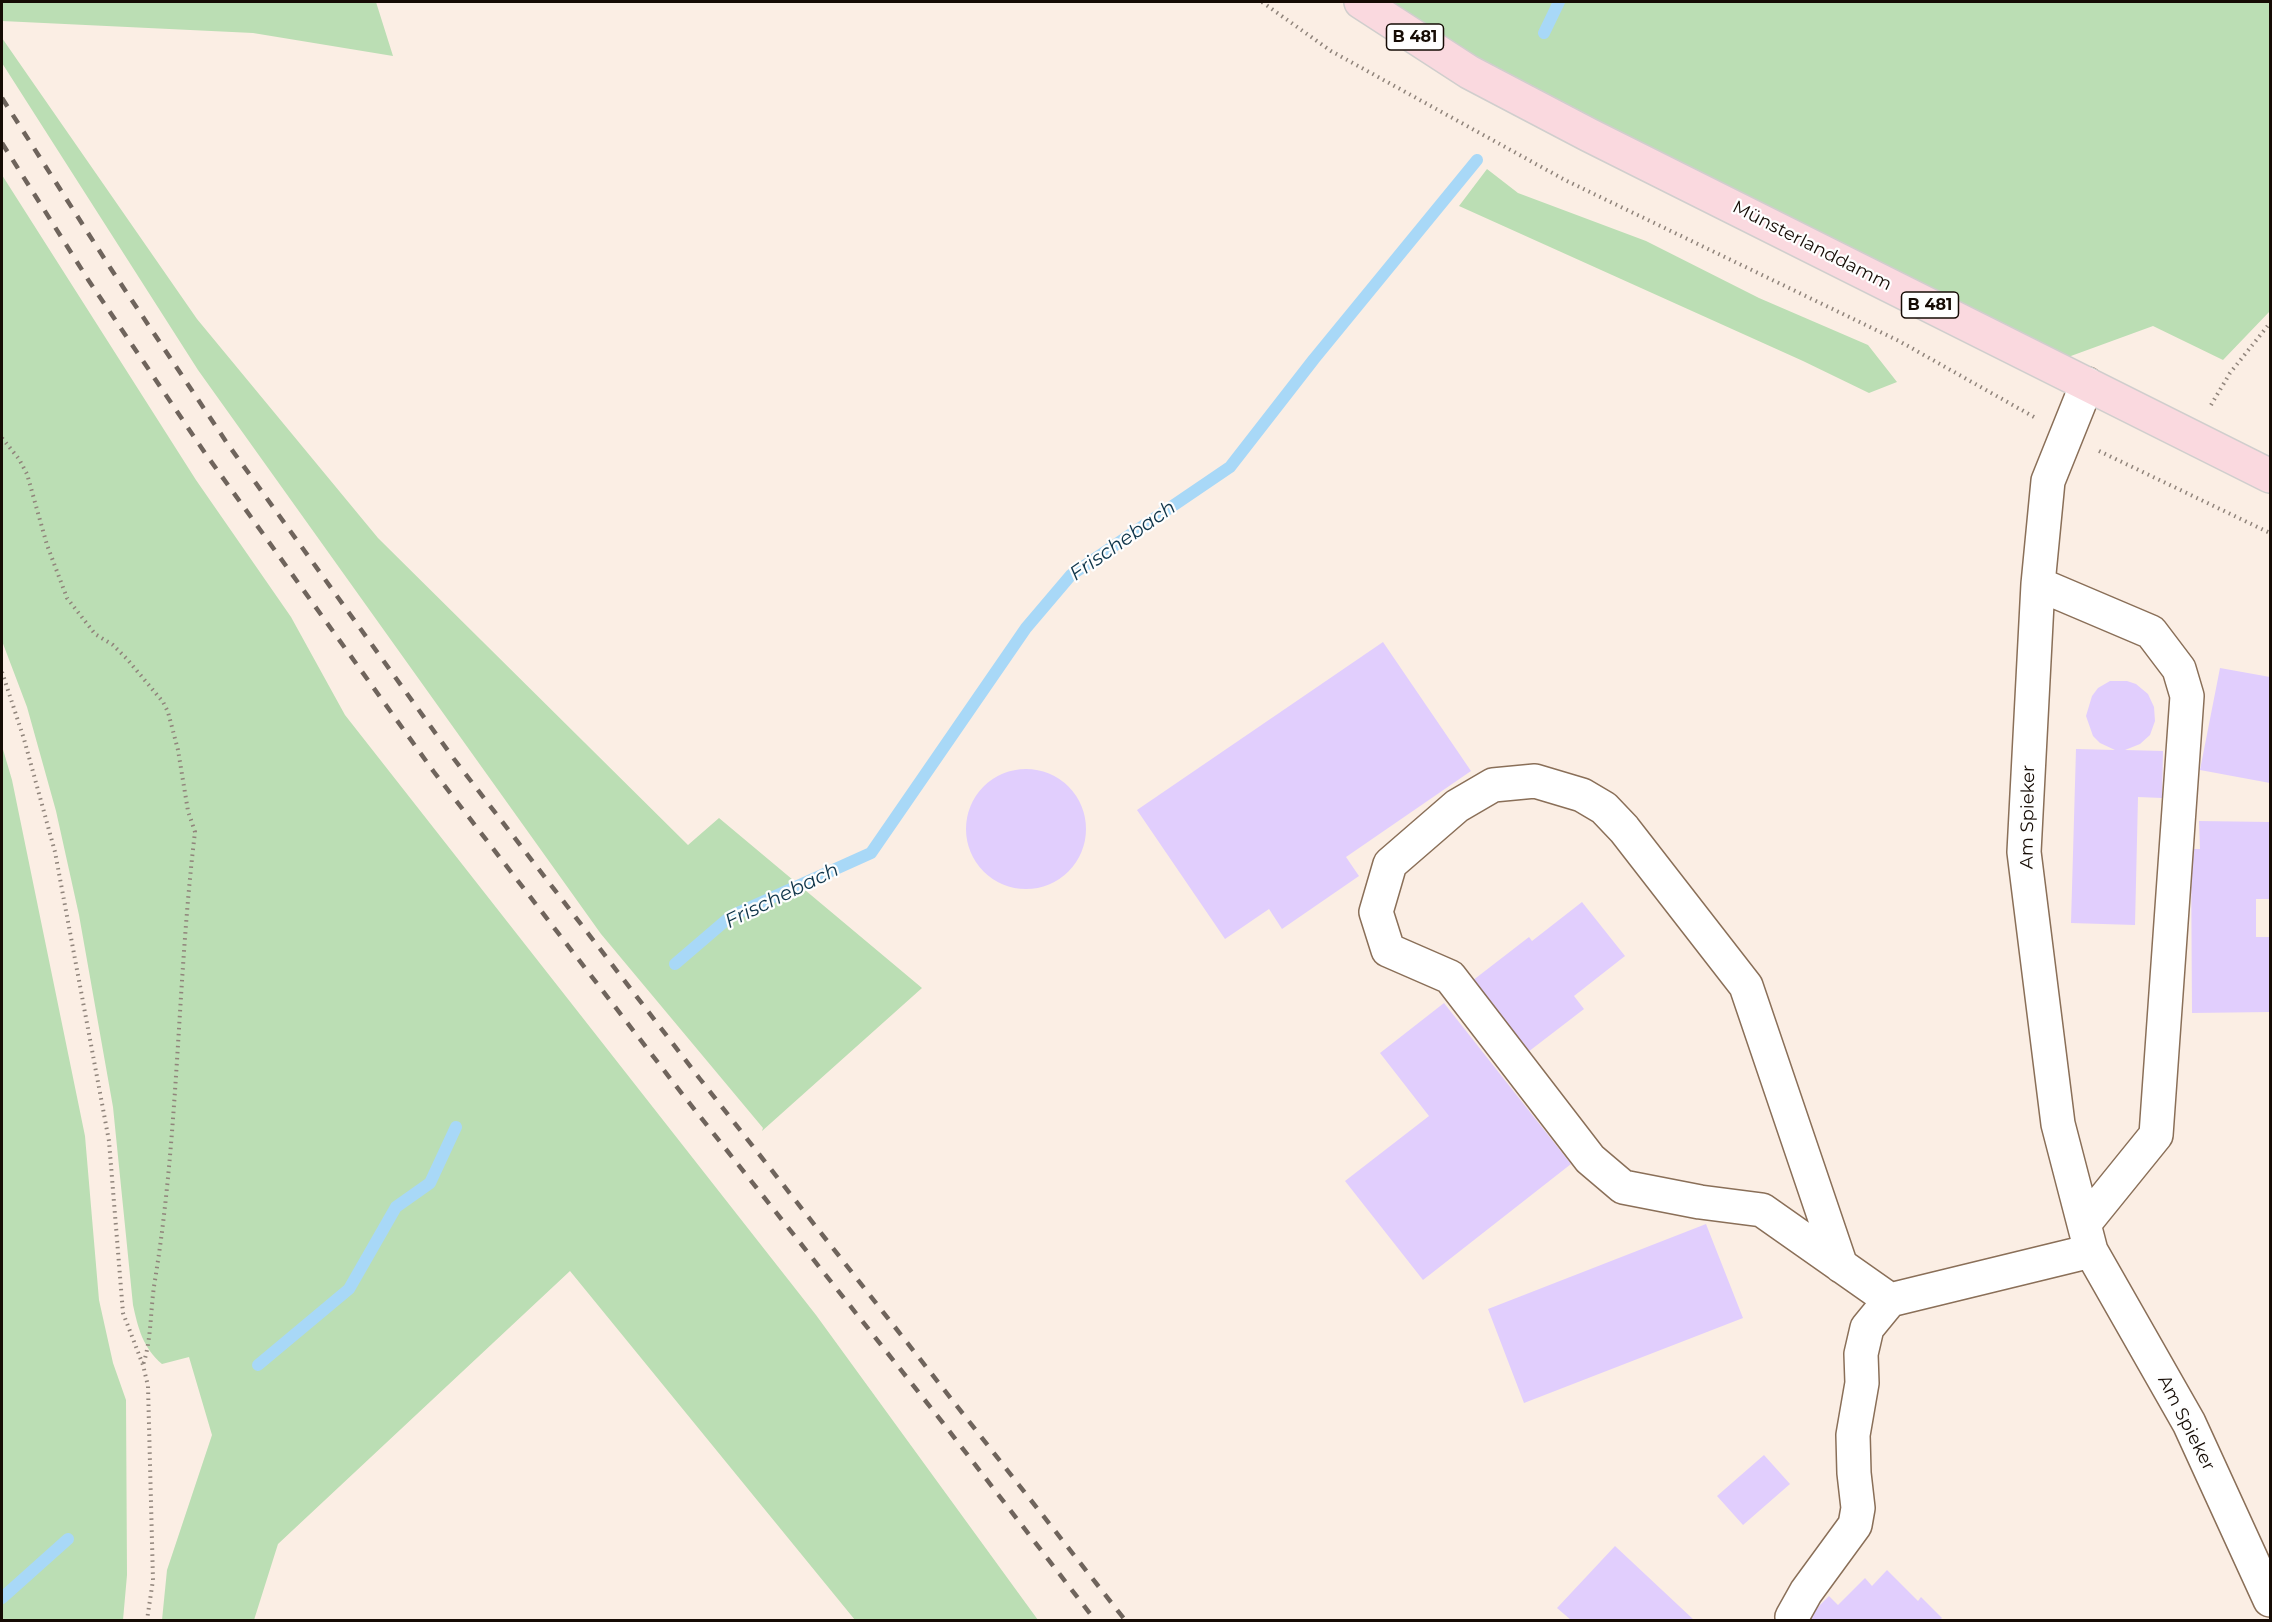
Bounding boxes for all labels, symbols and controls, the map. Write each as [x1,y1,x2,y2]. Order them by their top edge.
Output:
road number: B 481 [1386,24,1444,50]
street label: Münsterlanddamm [1729,196,1895,296]
road number: B 481 [1902,292,1958,318]
water label: Frischebach [1065,496,1181,586]
street label: Am Spieker [2016,765,2040,869]
water label: Frischebach [721,858,843,934]
street label: Am Spieker [2153,1372,2219,1474]

